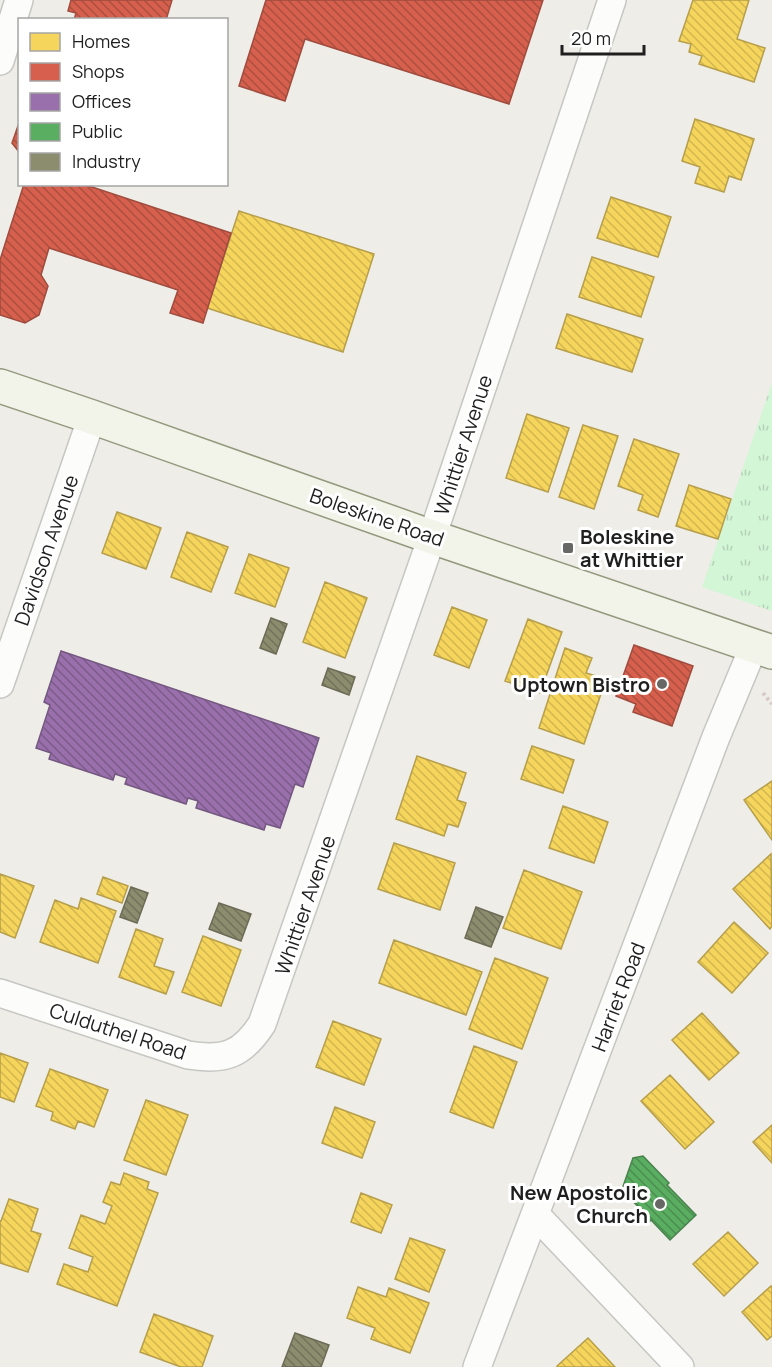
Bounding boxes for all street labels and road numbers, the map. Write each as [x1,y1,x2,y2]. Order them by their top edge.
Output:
street label: Whittier Avenue [428,371,498,519]
street label: Davidson Avenue [8,471,84,629]
street label: Boleskine Road [306,481,448,553]
street label: Whittier Avenue [268,832,342,978]
street label: Harriet Road [585,938,651,1056]
street label: Culduthel Road [46,996,190,1066]

